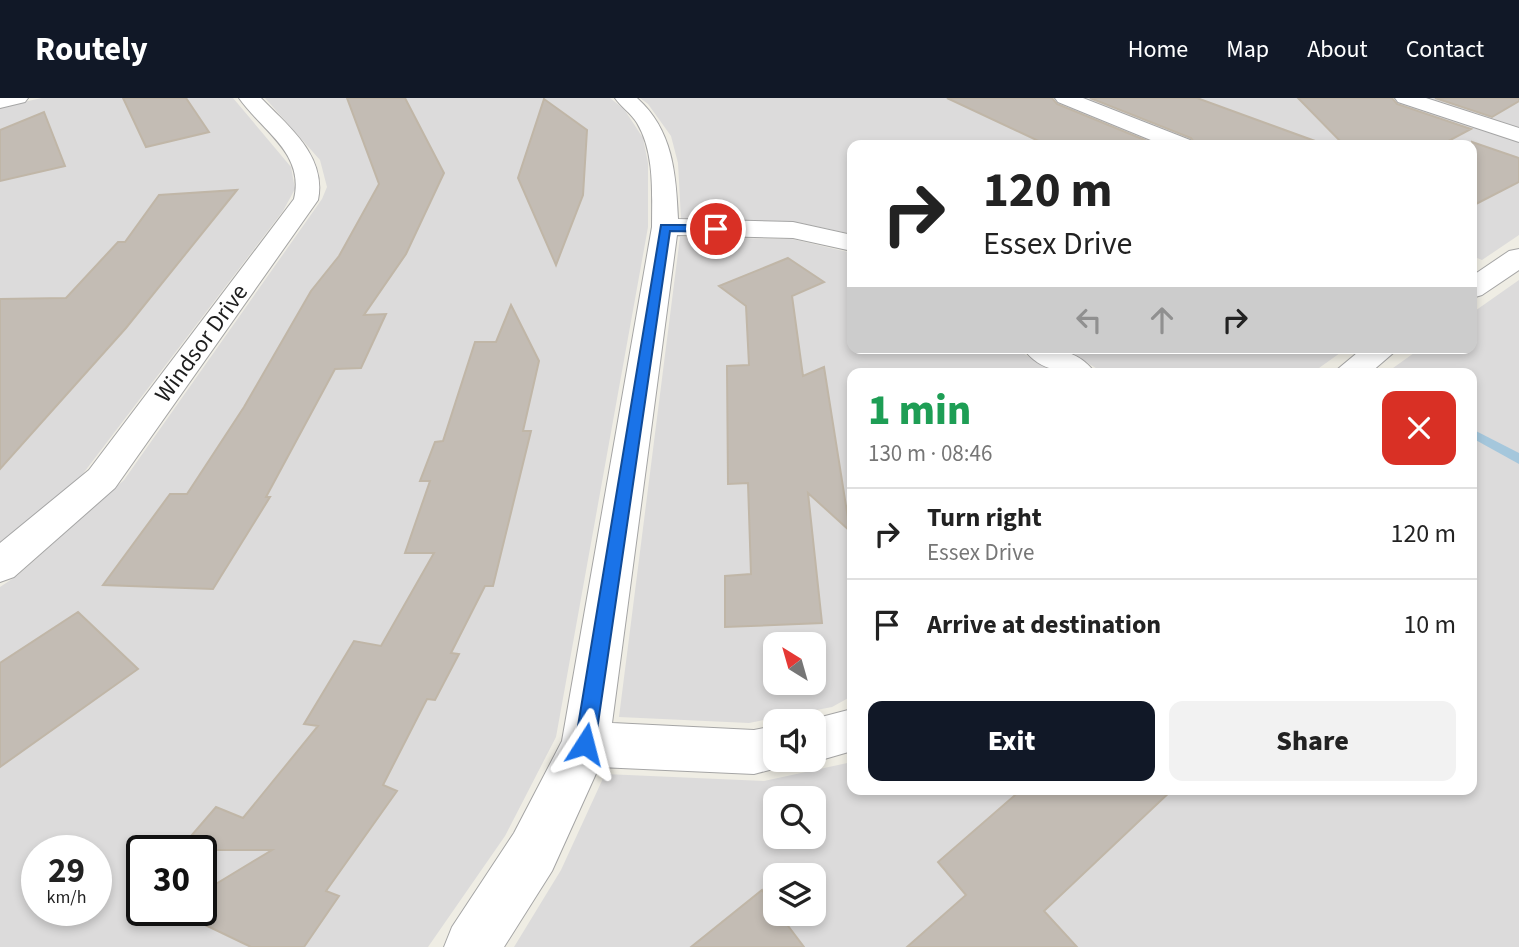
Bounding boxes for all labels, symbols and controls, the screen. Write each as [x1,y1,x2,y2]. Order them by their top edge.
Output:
text: Routely [35,26,148,73]
text: Home [1128,32,1188,67]
text: Map [1226,32,1269,67]
text: About [1307,32,1368,67]
text: Contact [1406,32,1484,67]
text: 120 m [983,156,1112,226]
icon: right [868,168,959,259]
pin [686,199,746,259]
icon: arrive [697,210,735,248]
text: Essex Drive [983,221,1132,267]
street label: Windsor Drive [146,277,257,410]
icon: left [1070,301,1108,339]
icon: ahead [1143,301,1181,339]
icon: right [1216,301,1254,339]
text: 1 min [868,381,971,441]
button: close [1382,391,1456,465]
text: 130 m · 08:46 [868,437,992,470]
text: Turn right [927,499,1042,536]
icon: right [868,515,906,553]
text: 120 m [1390,515,1456,552]
text: Essex Drive [927,536,1034,569]
icon: arrive [868,606,906,644]
text: Arrive at destination [927,606,1161,643]
text: 10 m [1403,606,1456,643]
north arrow [763,632,826,695]
map controls [763,632,826,926]
button: Exit [868,701,1155,781]
button: Share [1169,701,1456,781]
position arrow [548,707,622,781]
button: sound [763,709,826,772]
button: search [763,786,826,849]
speed limit sign: 30 [126,835,217,926]
text: 29 [48,846,85,896]
button: layers [763,863,826,926]
text: km/h [47,885,86,910]

